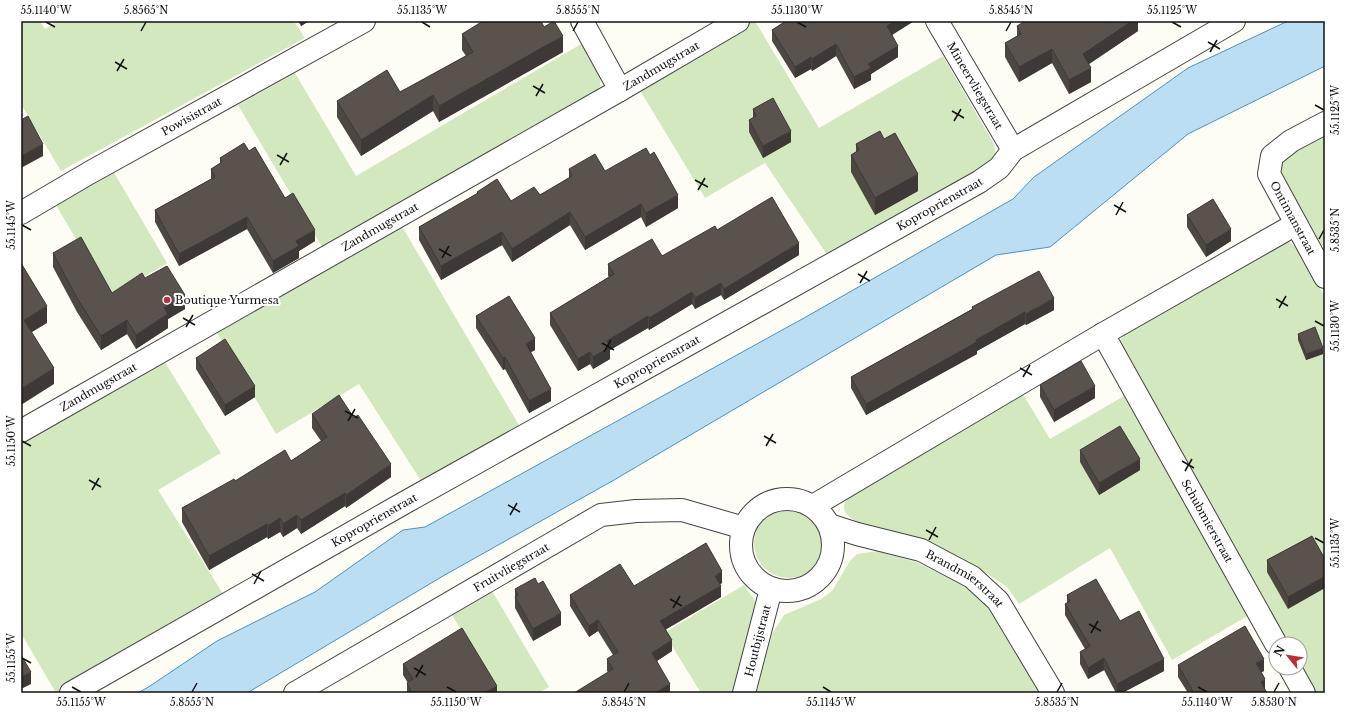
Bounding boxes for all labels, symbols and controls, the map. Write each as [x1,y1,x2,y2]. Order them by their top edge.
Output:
text: 55.1140°W [20,4,72,17]
text: 5.8565°N [124,4,168,17]
text: 55.1135°W [397,4,447,17]
text: 5.8555°N [556,4,600,17]
text: 55.1130°W [771,4,823,17]
text: 5.8545°N [989,4,1033,17]
text: 55.1125°W [1147,4,1197,17]
street label: Zandmugstraat [620,38,703,94]
street label: Mineervliegstraat [944,39,1007,132]
text: 55.1125°W [1329,85,1342,135]
street label: Powisistraat [159,94,225,139]
street label: Koproprienstraat [894,174,986,234]
street label: Ontimanstraat [1267,179,1319,258]
street label: Zandmugstraat [339,199,422,254]
text: 55.1145°W [5,200,18,250]
text: 5.8535°N [1329,208,1342,252]
place label: Boutique Yurmesa [175,293,280,307]
marker: Boutique Yurmesa [162,295,172,305]
text: 55.1130°W [1329,300,1342,352]
street label: Koproprienstraat [611,332,703,391]
street label: Zandmugstraat [57,359,140,414]
text: 55.1150°W [5,415,18,466]
street label: Schubmierstraat [1178,477,1236,566]
street label: Koproprienstraat [329,490,420,550]
text: 55.1135°W [1329,518,1342,568]
street label: Fruitvliegstraat [471,539,552,595]
street label: Brandmierstraat [923,547,1007,610]
street label: Houtbijstraat [742,602,774,678]
text: 55.1155°W [5,633,18,683]
north arrow [1268,636,1308,676]
text: N [1271,642,1288,659]
text: 55.1155°W [56,696,106,709]
text: 5.8555°N [170,696,214,709]
text: 55.1150°W [431,696,482,709]
text: 5.8545°N [602,696,646,709]
text: 55.1145°W [806,696,856,709]
text: 5.8535°N [1035,696,1079,709]
text: 55.1140°W [1181,696,1233,709]
text: 5.8530°N [1251,696,1297,709]

